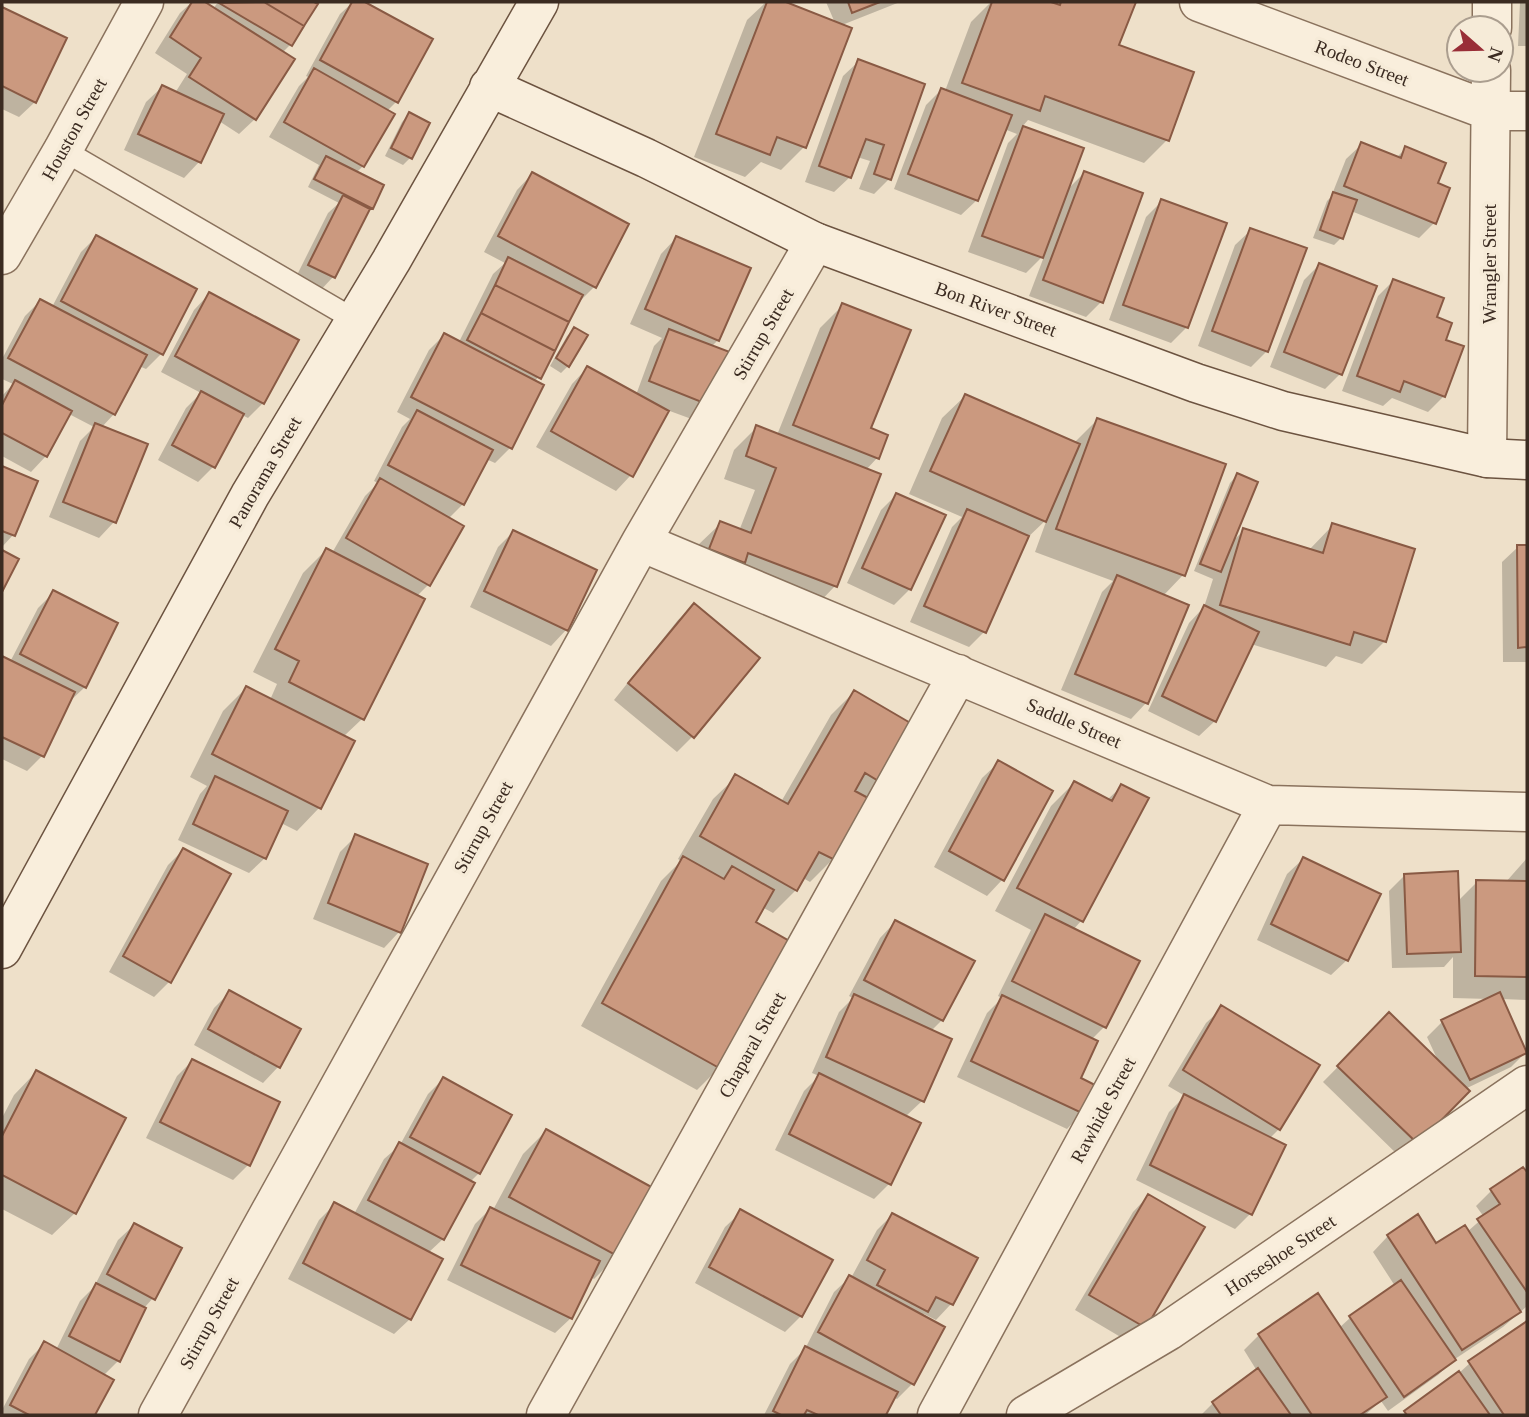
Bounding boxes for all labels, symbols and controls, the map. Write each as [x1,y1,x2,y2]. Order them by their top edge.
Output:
north arrow [1445,14,1515,84]
street label: Rodeo Street [1312,36,1412,91]
text: N [1483,45,1508,65]
street label: Houston Street [37,74,111,184]
street label: Wrangler Street [1479,203,1500,324]
street label: Bon River Street [932,277,1060,341]
street label: Stirrup Street [728,284,798,383]
street label: Panorama Street [225,412,306,531]
street label: Saddle Street [1024,694,1125,753]
street label: Stirrup Street [449,777,517,877]
street label: Chaparal Street [714,988,790,1102]
street label: Rawhide Street [1066,1053,1140,1166]
street label: Horseshoe Street [1221,1210,1340,1300]
street label: Stirrup Street [175,1273,243,1373]

